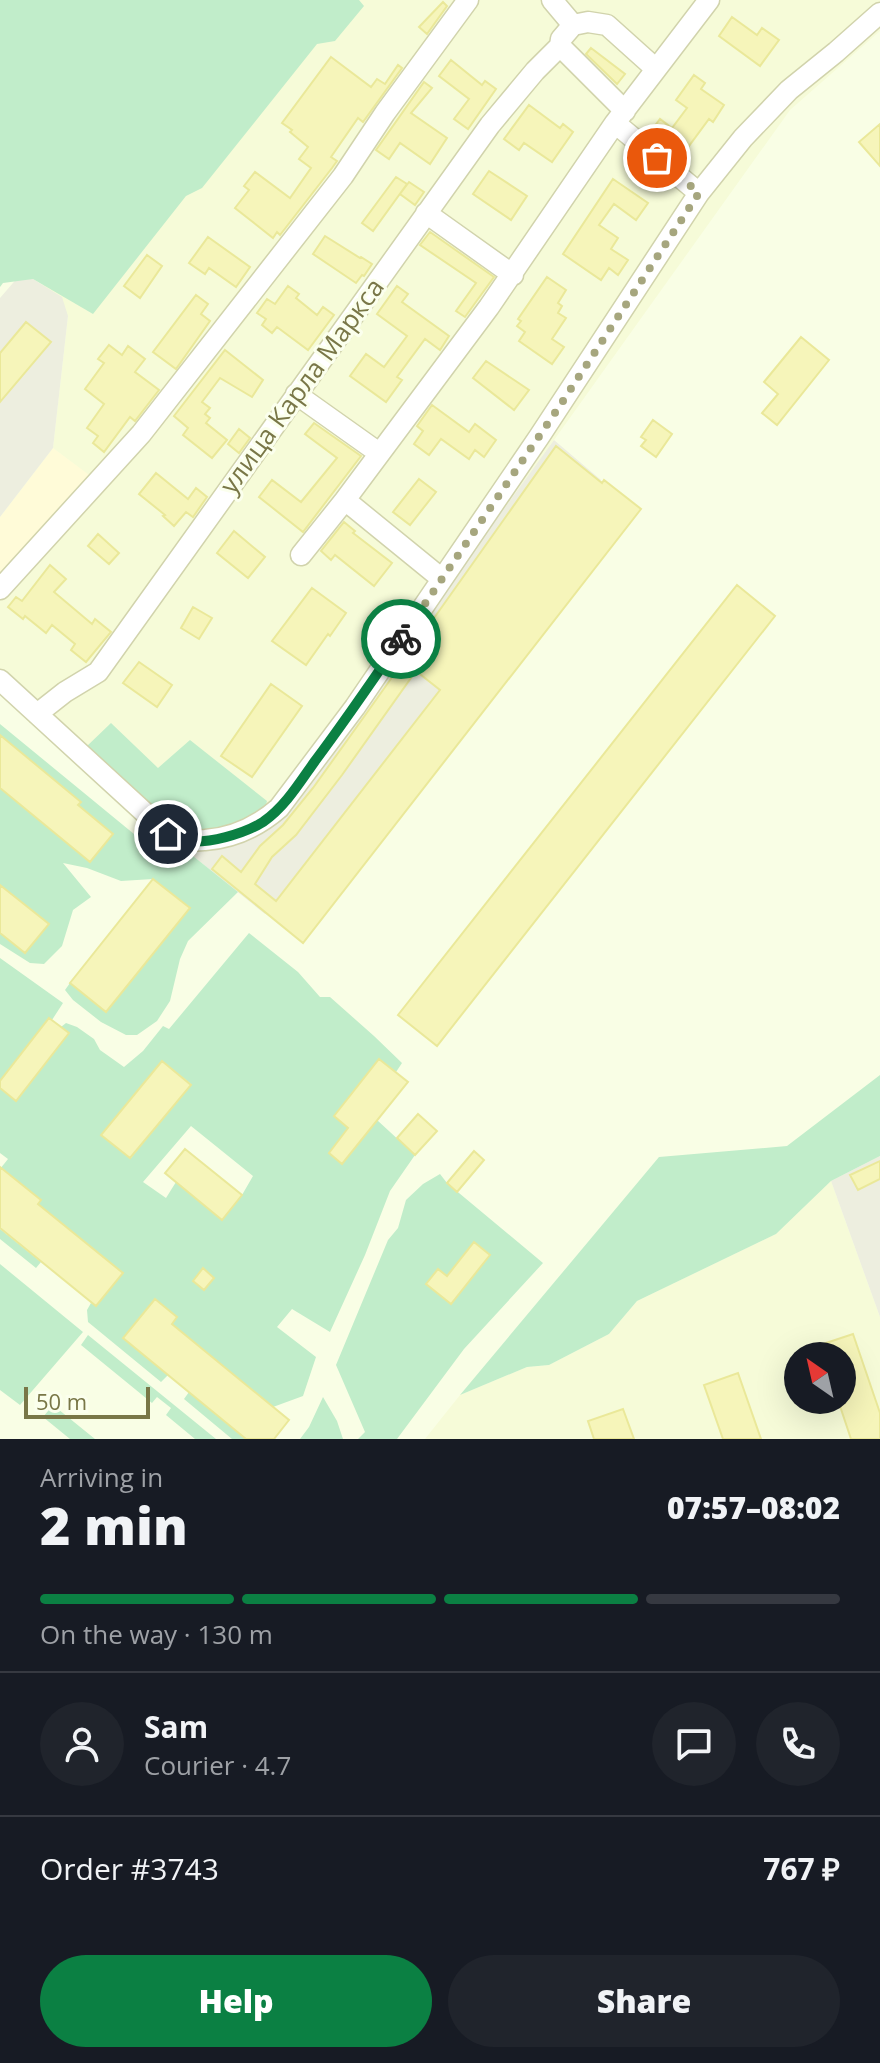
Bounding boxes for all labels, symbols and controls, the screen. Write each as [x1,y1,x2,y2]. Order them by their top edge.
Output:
pin [623,124,691,192]
icon: bag [635,136,679,180]
street label: улица Карла Маркса [211,270,392,500]
courier [361,599,441,679]
icon: bike [379,617,423,661]
pin [134,800,202,868]
icon: home [146,812,190,856]
north arrow [784,1342,856,1414]
map controls [784,1342,856,1414]
scale bar [24,1383,150,1419]
text: 50 m [36,1386,87,1416]
text: Arriving in [40,1459,163,1495]
text: 07:57–08:02 [667,1487,840,1528]
text: 2 min [40,1489,188,1560]
text: On the way · 130 m [40,1616,273,1652]
button: person [40,1702,124,1786]
button: chat [652,1702,736,1786]
button: phone [756,1702,840,1786]
text: Sam [144,1706,208,1747]
text: Courier · 4.7 [144,1747,291,1783]
text: Order #3743 [40,1848,219,1889]
text: 767 ₽ [763,1848,840,1889]
button: Help [40,1955,432,2047]
button: Share [448,1955,840,2047]

